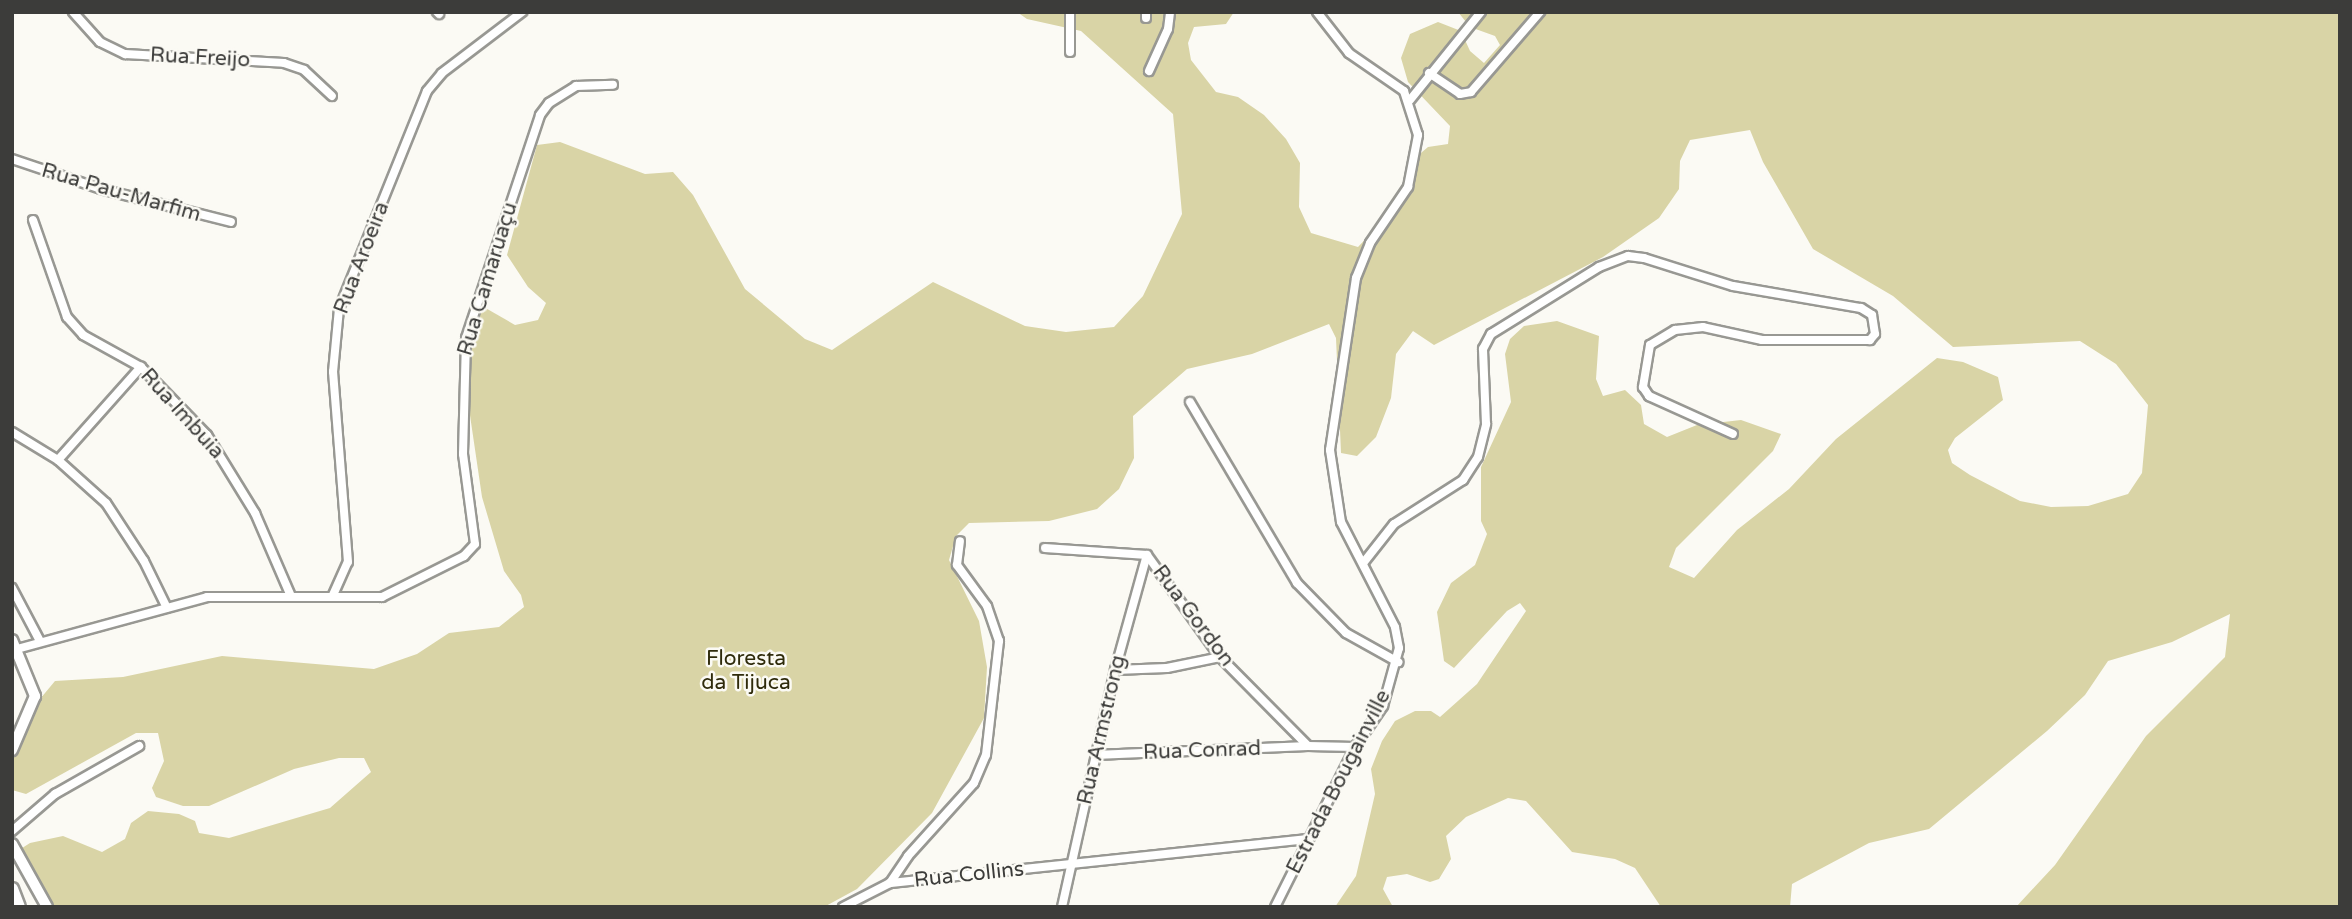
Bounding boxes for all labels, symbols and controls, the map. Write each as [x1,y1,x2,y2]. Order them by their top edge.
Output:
street label: Rua Freijo [149,43,251,73]
street label: Rua Pau-Marfim [38,158,204,228]
street label: Rua Aroeira [329,198,395,318]
street label: Rua Camaruaçu [453,199,523,359]
street label: Rua Imbuia [135,364,229,464]
street label: Rua Gordon [1147,560,1239,672]
park label: Floresta da Tijuca [701,646,791,696]
street label: Rua Armstrong [1073,653,1131,807]
street label: Estrada Bougainville [1282,686,1396,878]
street label: Rua Conrad [1143,736,1261,766]
street label: Rua Collins [913,857,1025,893]

